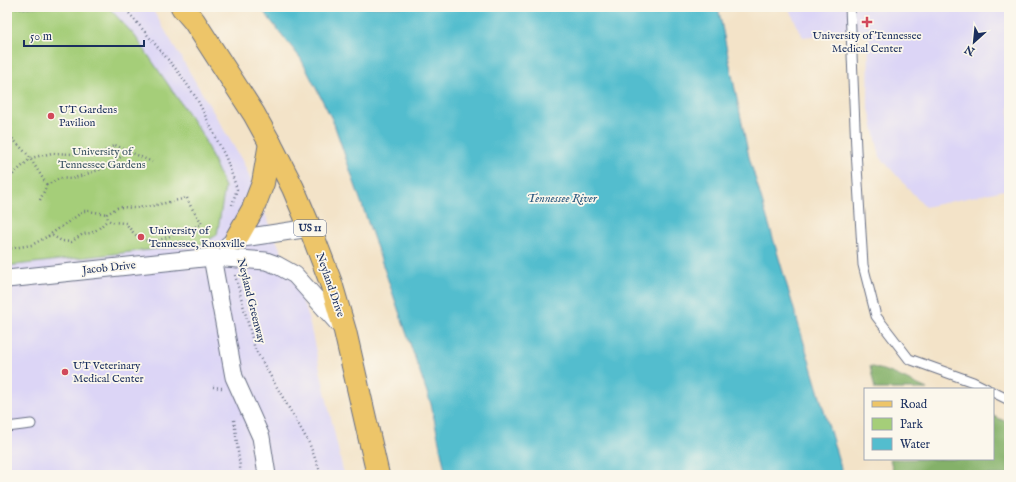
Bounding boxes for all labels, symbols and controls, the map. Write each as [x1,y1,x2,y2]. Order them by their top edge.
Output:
marker: University of Tennessee Medical Center [861,16,873,28]
scale bar [24,22,144,48]
north arrow [954,22,994,62]
text: 50 m [30,29,52,44]
place label: University of Tennessee Medical Center [812,29,922,56]
text: N [962,41,978,59]
place label: UT Gardens Pavilion [59,103,117,130]
marker: UT Gardens Pavilion [46,111,56,121]
park label: University of Tennessee Gardens [58,145,146,172]
water label: Tennessee River [527,191,598,206]
road number: US 11 [294,220,326,236]
place label: University of Tennessee, Knoxville [149,224,245,251]
marker: University of Tennessee, Knoxville [136,232,146,242]
street label: Neyland Drive [312,251,348,319]
street label: Neyland Greenway [234,257,269,346]
street label: Jacob Drive [80,258,136,278]
place label: UT Veterinary Medical Center [73,359,144,386]
marker: UT Veterinary Medical Center [60,367,70,377]
legend [864,388,994,460]
text: Road [900,397,928,412]
text: Park [900,417,923,432]
text: Water [900,437,931,452]

